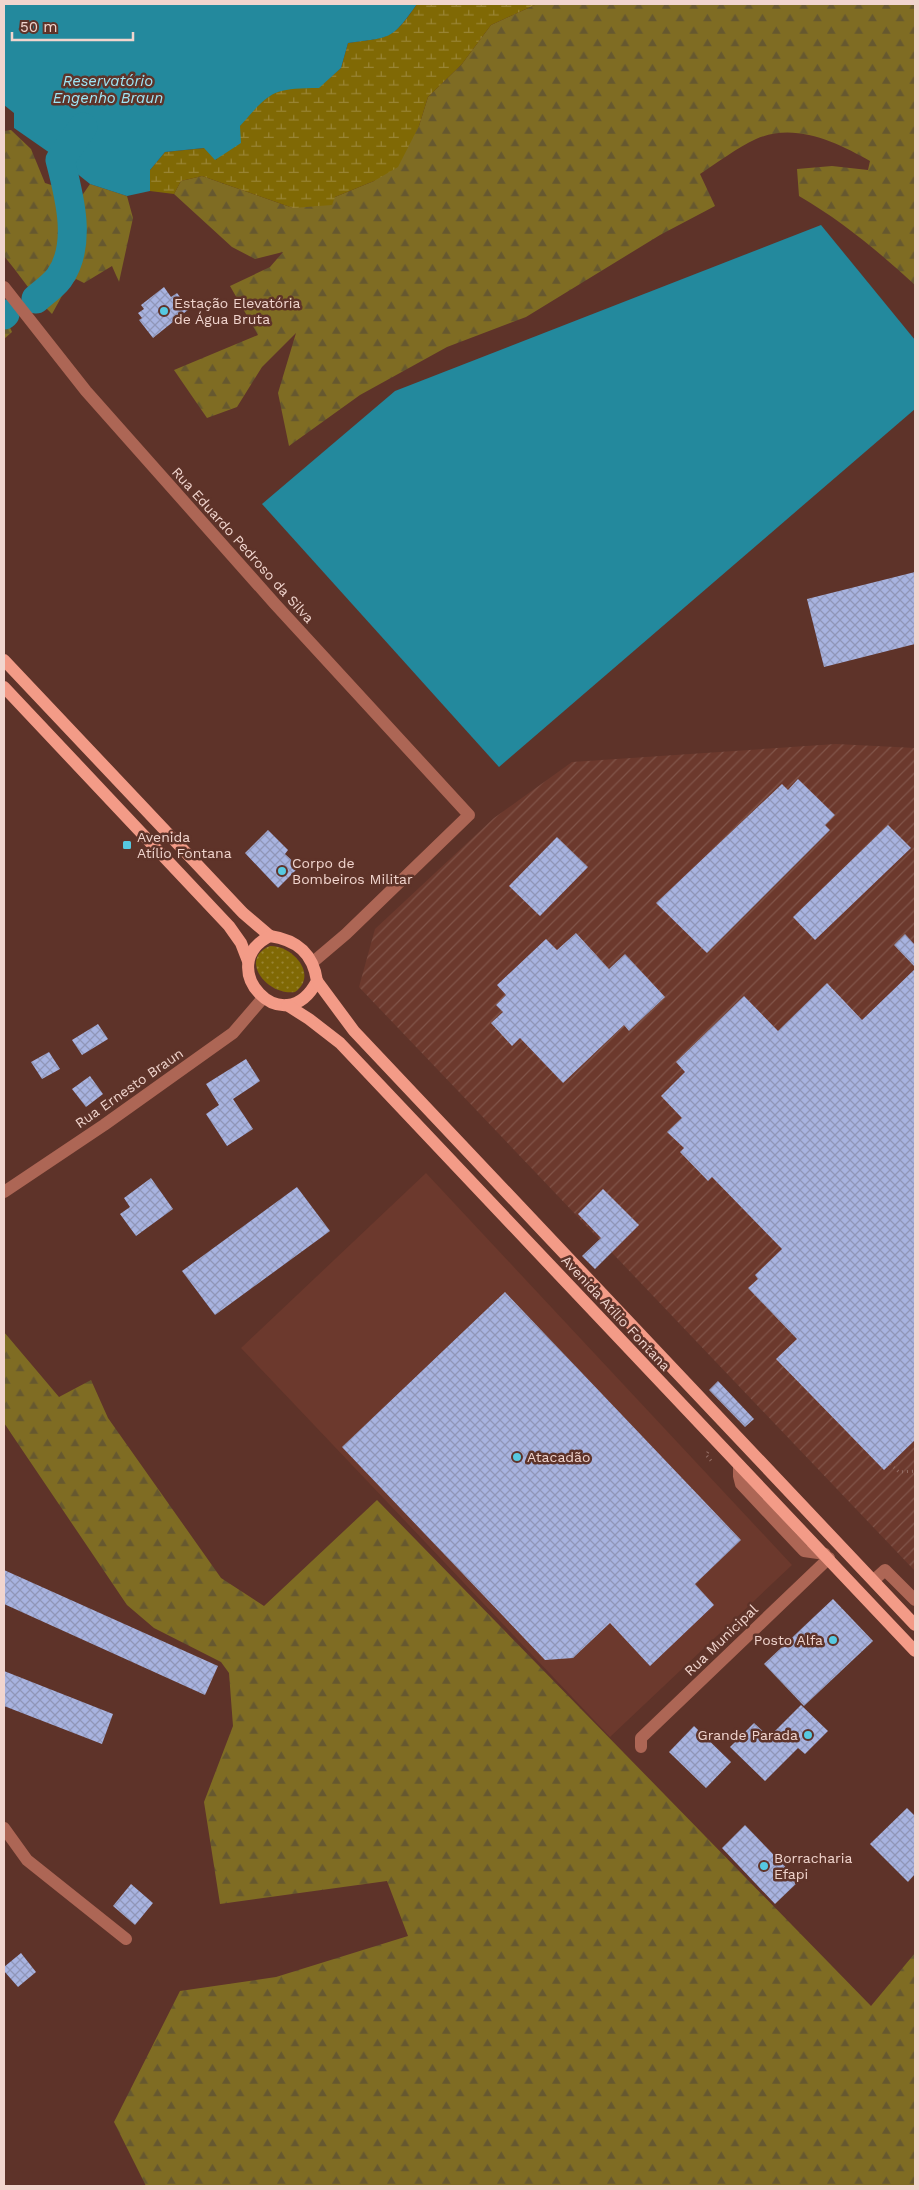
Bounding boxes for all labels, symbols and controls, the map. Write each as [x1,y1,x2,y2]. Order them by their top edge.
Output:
scale bar [12,10,134,42]
text: 50 m [20,18,57,36]
water label: Reservatório Engenho Braun [53,72,163,107]
place label: Estação Elevatória de Água Bruta [174,295,301,327]
marker: Estação Elevatória de Água Bruta [158,305,170,317]
street label: Rua Eduardo Pedroso da Silva [169,464,317,626]
place label: Avenida Atílio Fontana [137,829,232,861]
marker: Avenida Atílio Fontana [121,839,133,851]
place label: Corpo de Bombeiros Militar [292,855,413,887]
marker: Corpo de Bombeiros Militar [276,865,288,877]
street label: Rua Ernesto Braun [72,1045,186,1131]
street label: Avenida Atílio Fontana [558,1252,674,1374]
place label: Atacadão [527,1449,590,1465]
marker: Atacadão [511,1451,523,1463]
street label: Rua Municipal [681,1601,761,1679]
place label: Posto Alfa [754,1632,823,1648]
marker: Posto Alfa [827,1634,839,1646]
place label: Grande Parada [698,1727,798,1743]
marker: Grande Parada [802,1729,814,1741]
place label: Borracharia Efapi [774,1850,853,1882]
marker: Borracharia Efapi [758,1860,770,1872]

